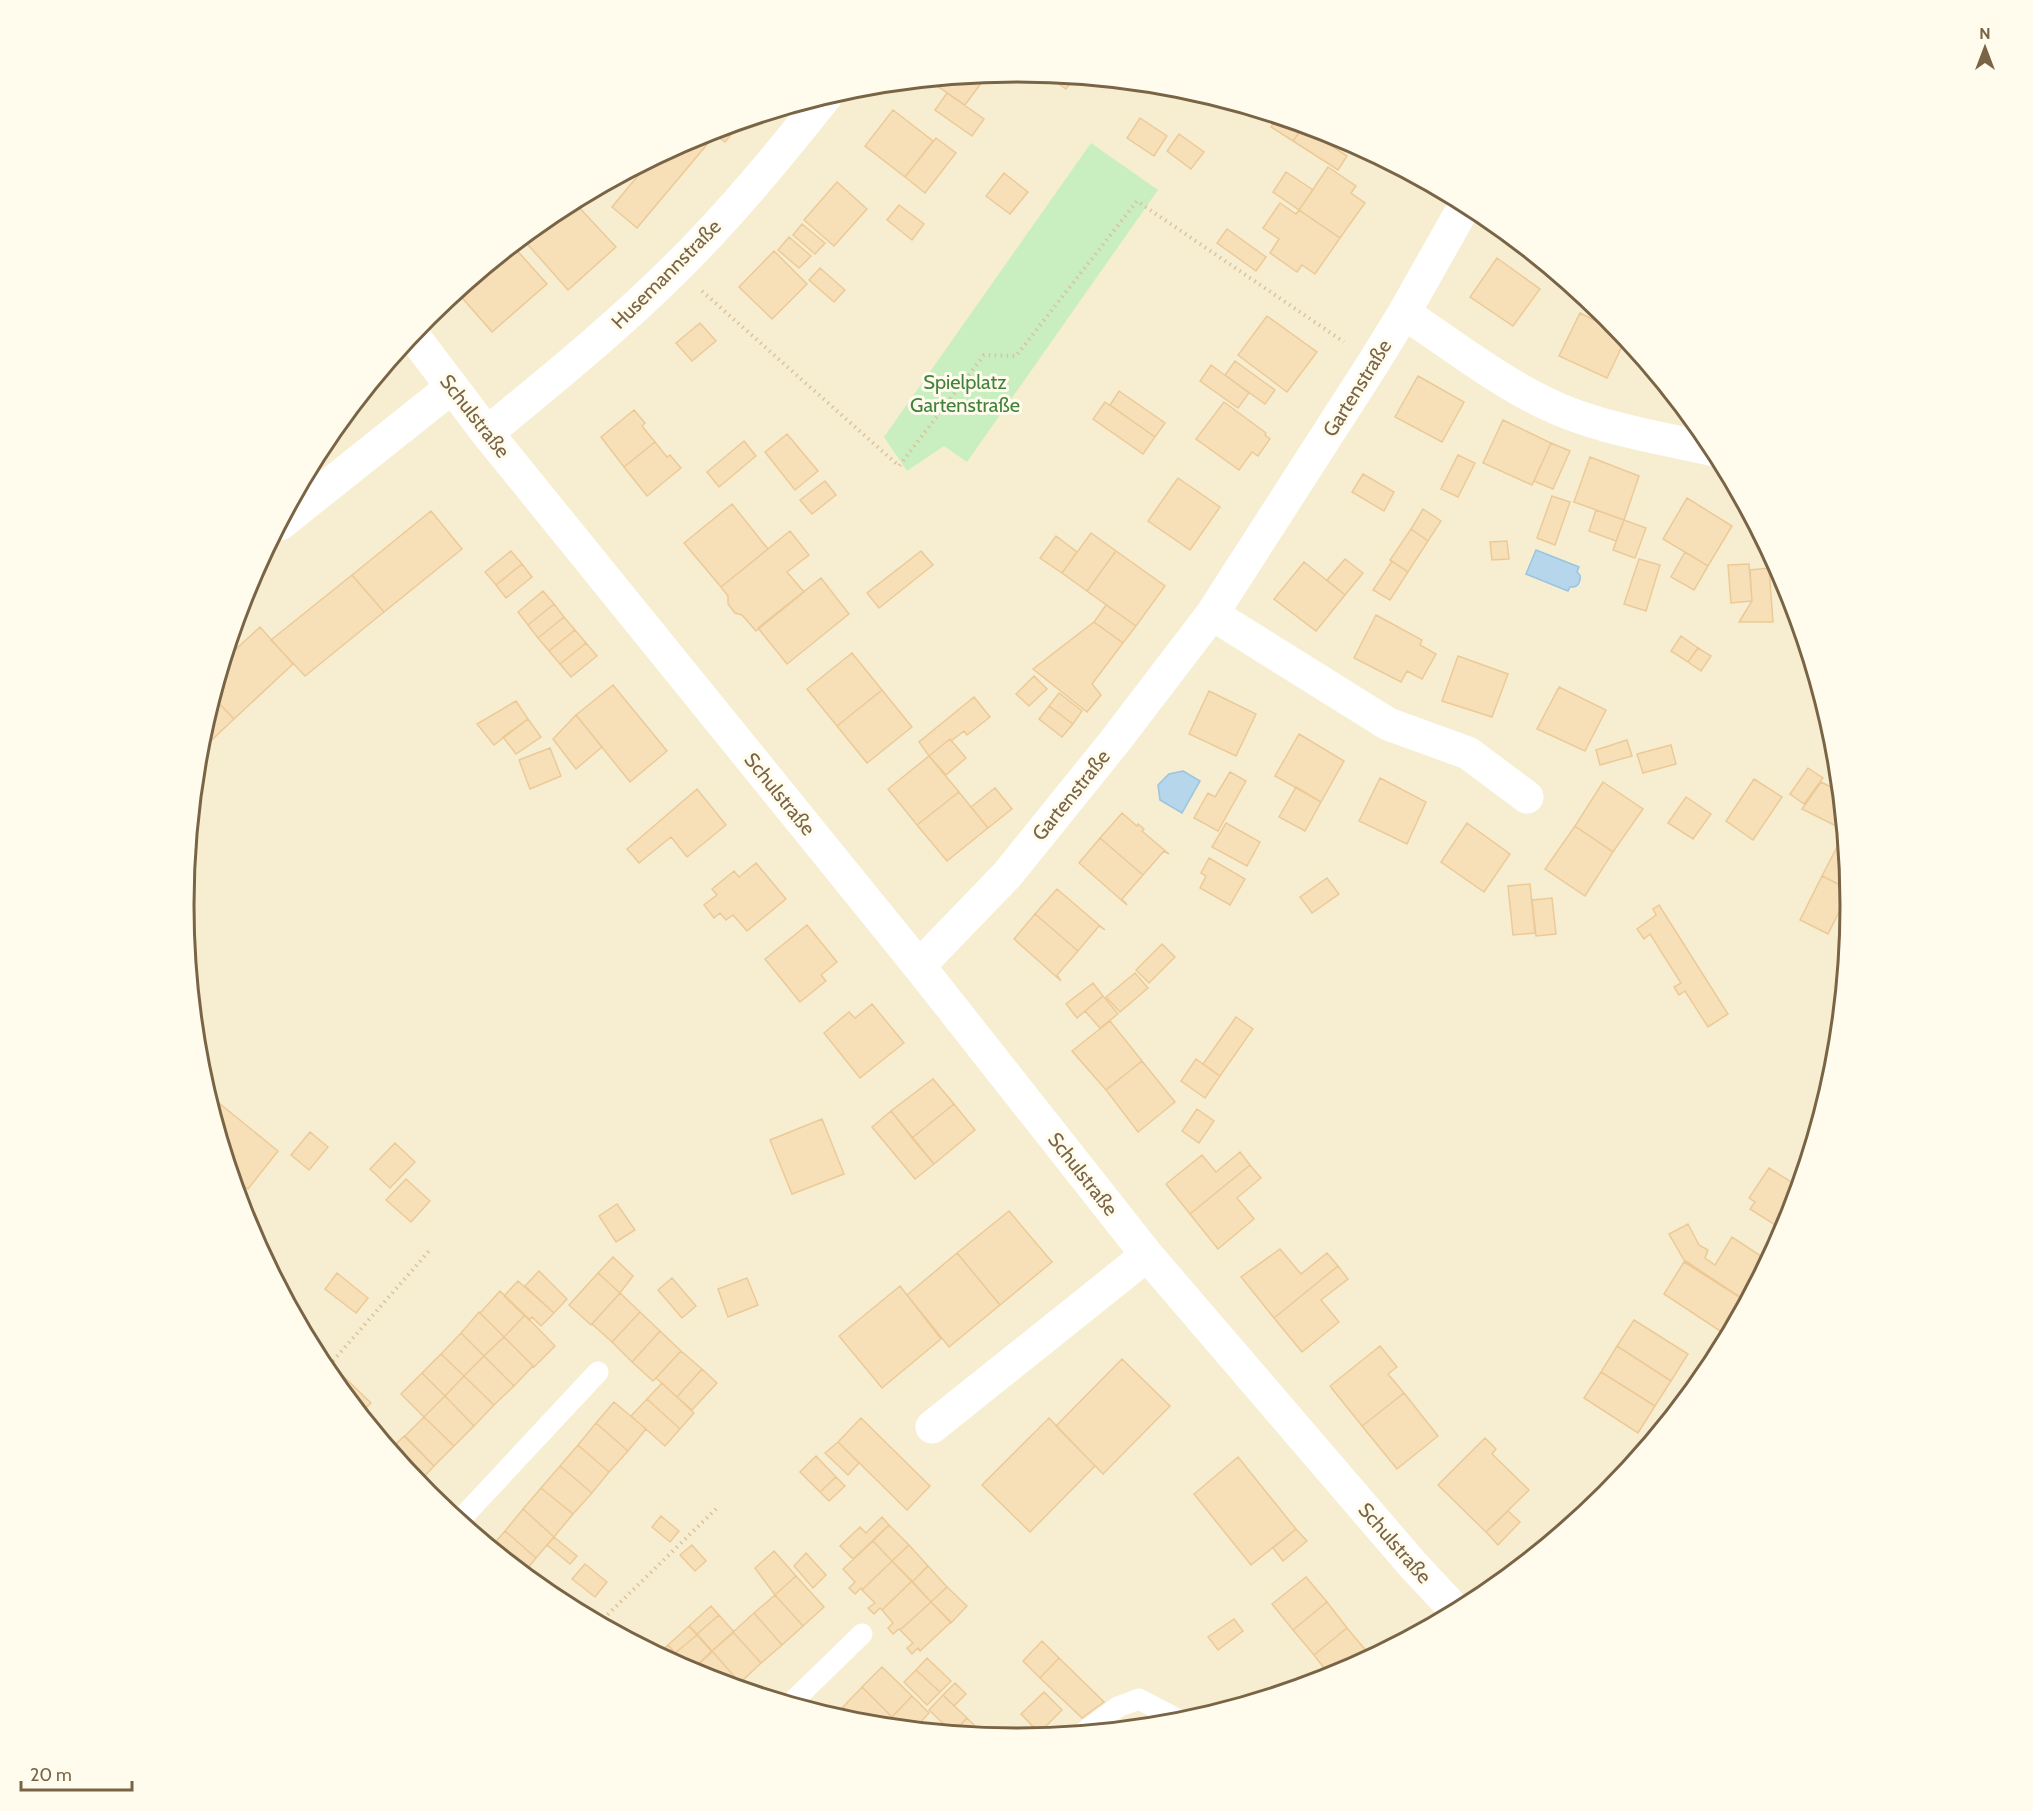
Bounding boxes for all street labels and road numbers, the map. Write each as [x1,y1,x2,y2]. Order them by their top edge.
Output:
street label: Husemannstraße [606,214,726,334]
street label: Gartenstraße [1318,335,1396,441]
street label: Schulstraße [435,369,515,463]
street label: Gartenstraße [1027,745,1115,845]
street label: Schulstraße [739,748,821,840]
street label: Schulstraße [1043,1127,1123,1221]
street label: Schulstraße [1353,1498,1437,1588]

